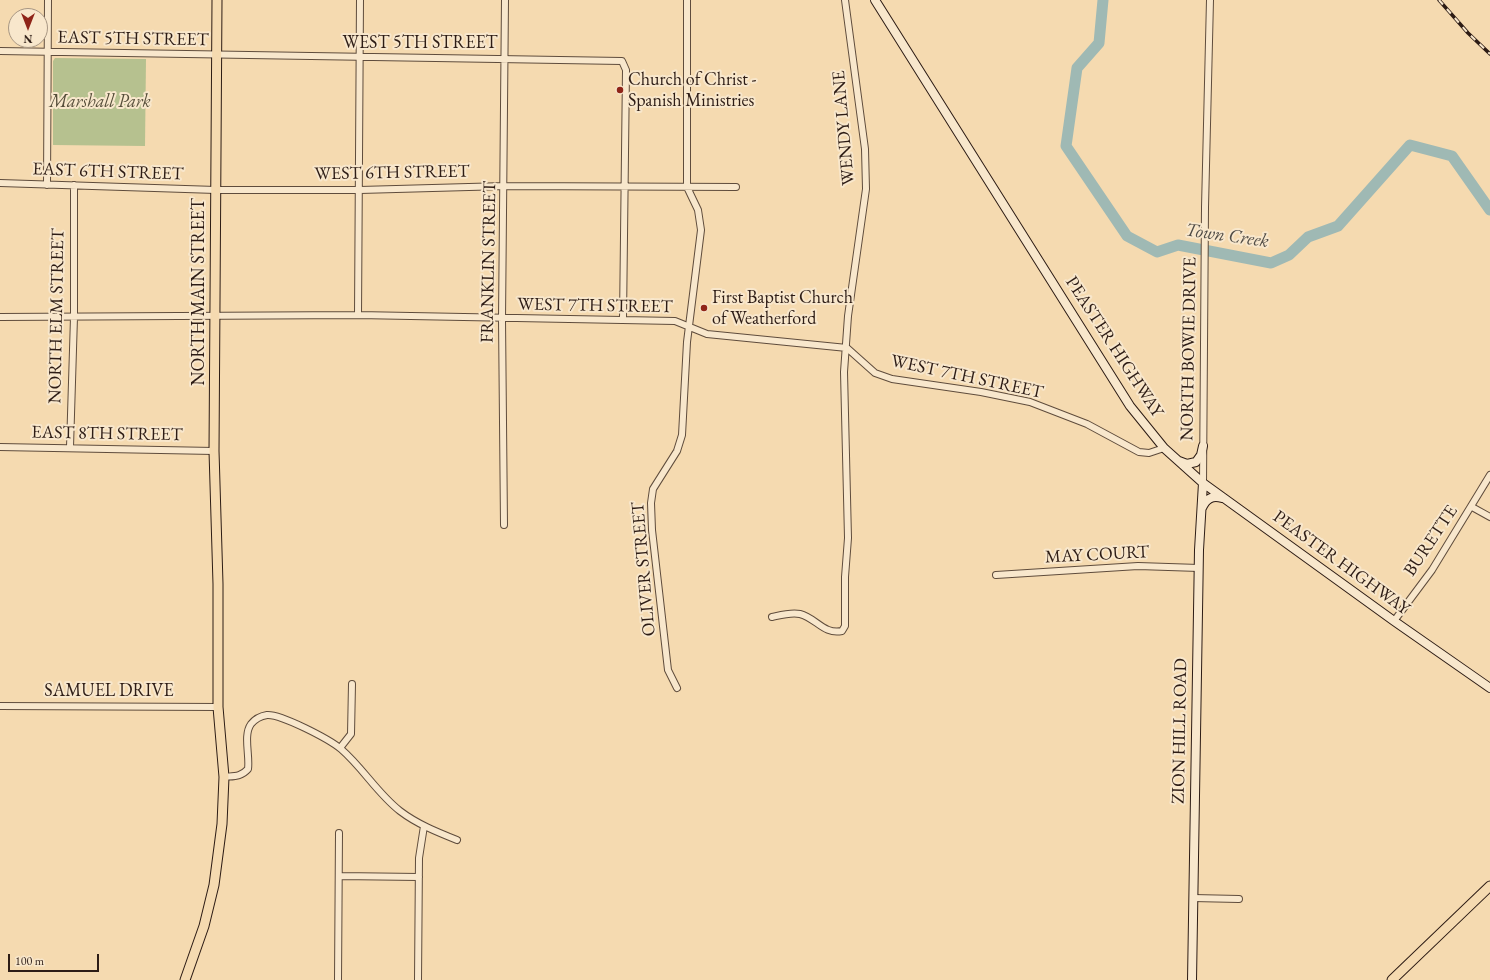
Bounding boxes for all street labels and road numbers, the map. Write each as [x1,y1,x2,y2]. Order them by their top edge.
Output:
street label: EAST 5TH STREET [57,27,209,51]
street label: WEST 5TH STREET [342,32,498,54]
street label: WENDY LANE [828,70,860,186]
street label: EAST 6TH STREET [32,159,184,185]
street label: WEST 6TH STREET [314,161,470,185]
street label: FRANKLIN STREET [477,181,501,343]
street label: NORTH MAIN STREET [188,198,210,386]
street label: NORTH ELM STREET [45,228,69,404]
street label: NORTH BOWIE DRIVE [1177,257,1201,441]
street label: PEASTER HIGHWAY [1060,273,1168,421]
street label: WEST 7TH STREET [517,294,673,318]
street label: WEST 7TH STREET [889,350,1045,404]
street label: EAST 8TH STREET [31,422,183,446]
street label: OLIVER STREET [627,501,661,637]
street label: BURETTE [1399,501,1463,581]
street label: PEASTER HIGHWAY [1268,506,1414,620]
street label: MAY COURT [1044,541,1150,569]
street label: ZION HILL ROAD [1168,658,1192,804]
street label: SAMUEL DRIVE [44,680,174,702]

